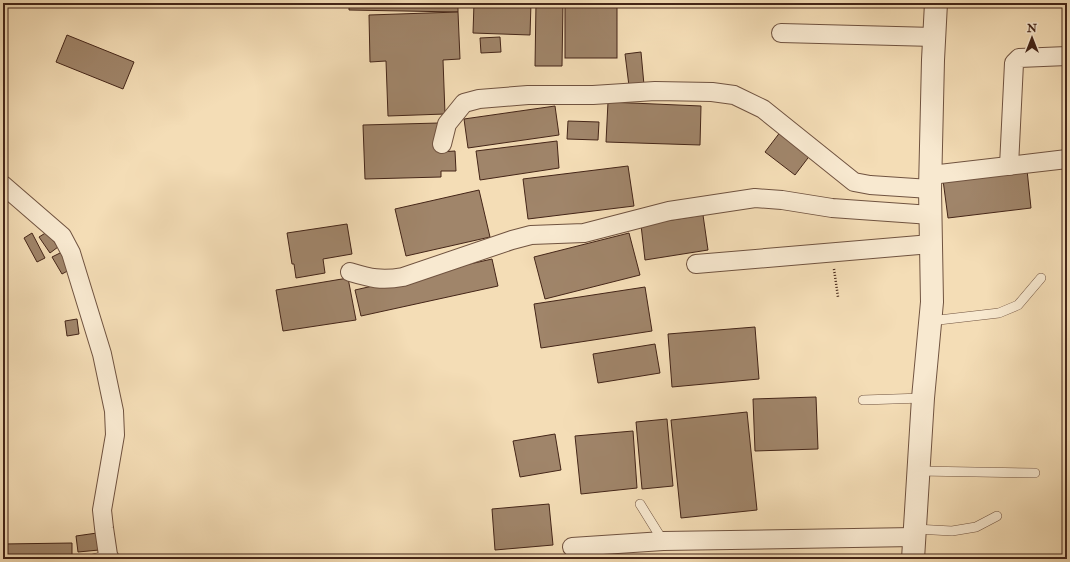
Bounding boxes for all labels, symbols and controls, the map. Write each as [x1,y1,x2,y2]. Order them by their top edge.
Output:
north arrow [1012,18,1052,58]
text: N [1026,22,1038,35]

